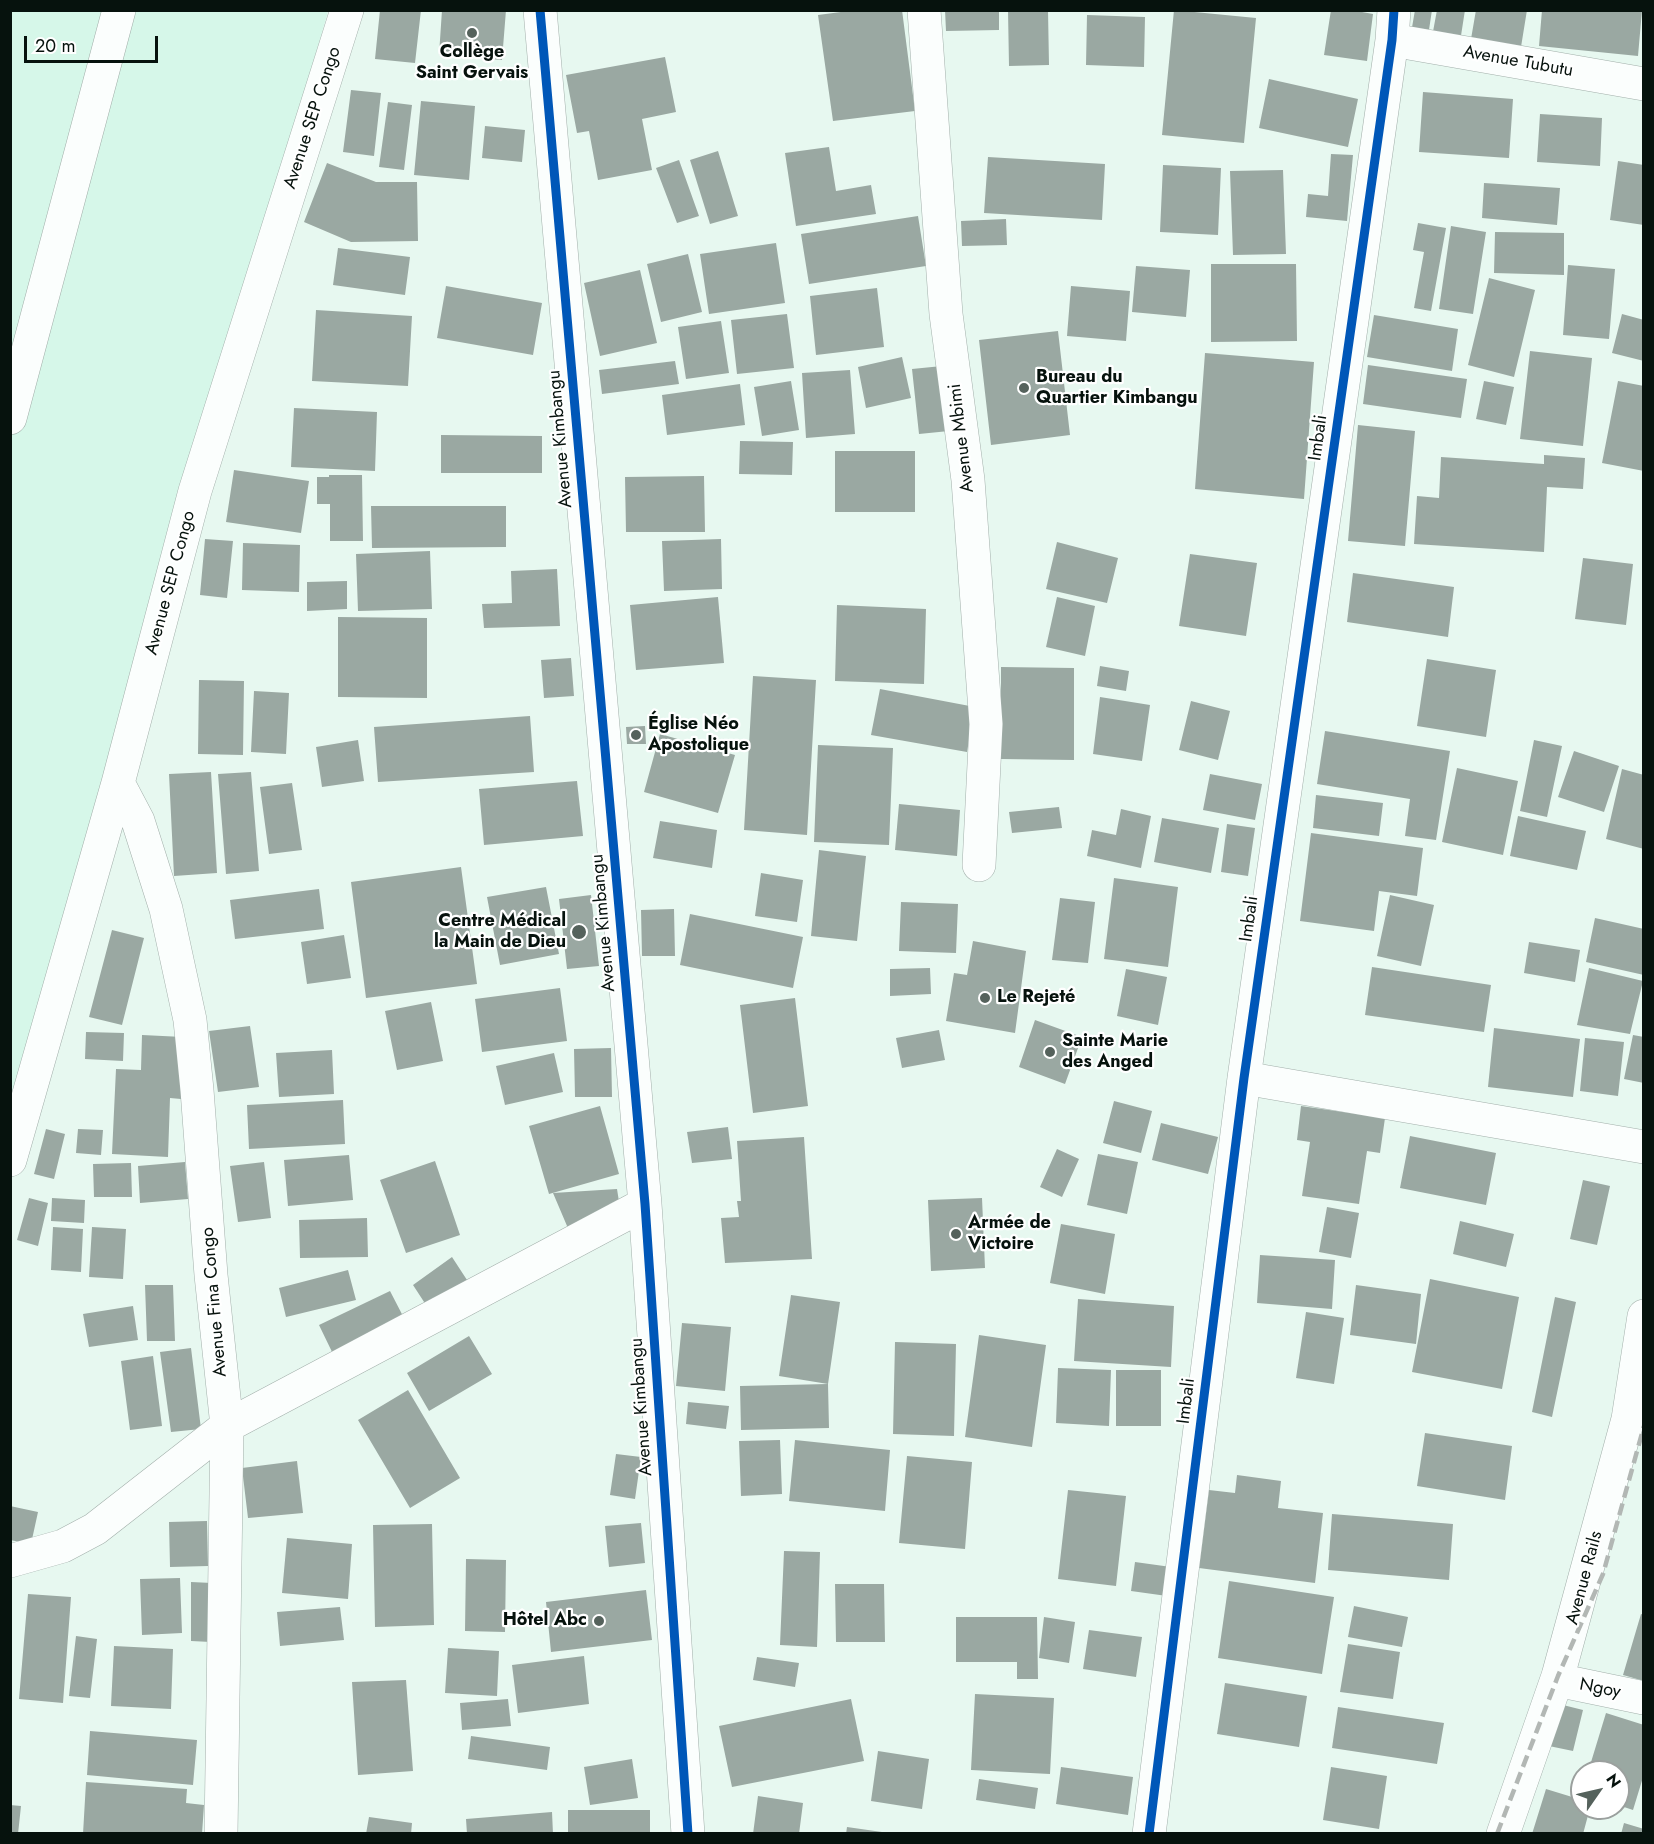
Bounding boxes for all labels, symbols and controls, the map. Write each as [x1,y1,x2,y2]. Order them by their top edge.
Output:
scale bar [27,24,160,62]
marker: Collège Saint Gervais [465,26,479,40]
text: 20 m [35,33,75,59]
place label: Collège Saint Gervais [416,42,528,84]
street label: Avenue Tubutu [1461,42,1575,82]
street label: Avenue SEP Congo [280,44,346,192]
place label: Bureau du Quartier Kimbangu [1036,367,1198,410]
street label: Avenue Kimbangu [544,369,578,509]
marker: Bureau du Quartier Kimbangu [1017,381,1031,395]
street label: Avenue Mbimi [945,382,979,494]
street label: Imbali [1305,414,1333,462]
street label: Avenue SEP Congo [141,509,201,657]
place label: Église Néo Apostolique [648,714,749,756]
marker: Église Néo Apostolique [629,728,643,742]
street label: Avenue Kimbangu [587,853,621,993]
street label: Imbali [1236,895,1264,943]
place label: Centre Médical la Main de Dieu [434,911,566,954]
marker: Centre Médical la Main de Dieu [570,923,588,941]
place label: Le Rejeté [997,987,1075,1009]
marker: Le Rejeté [978,991,992,1005]
place label: Sainte Marie des Anged [1062,1031,1168,1074]
marker: Sainte Marie des Anged [1043,1045,1057,1059]
place label: Armée de Victoire [968,1213,1051,1256]
street label: Avenue Fina Congo [198,1226,232,1378]
marker: Armée de Victoire [949,1227,963,1241]
street label: Avenue Kimbangu [626,1337,658,1477]
street label: Imbali [1173,1377,1201,1425]
street label: Avenue Rails [1562,1529,1608,1627]
place label: Hôtel Abc [503,1610,587,1632]
marker: Hôtel Abc [592,1614,606,1628]
street label: Ngoy [1577,1674,1623,1704]
north arrow [1570,1760,1630,1820]
text: N [1601,1769,1627,1792]

